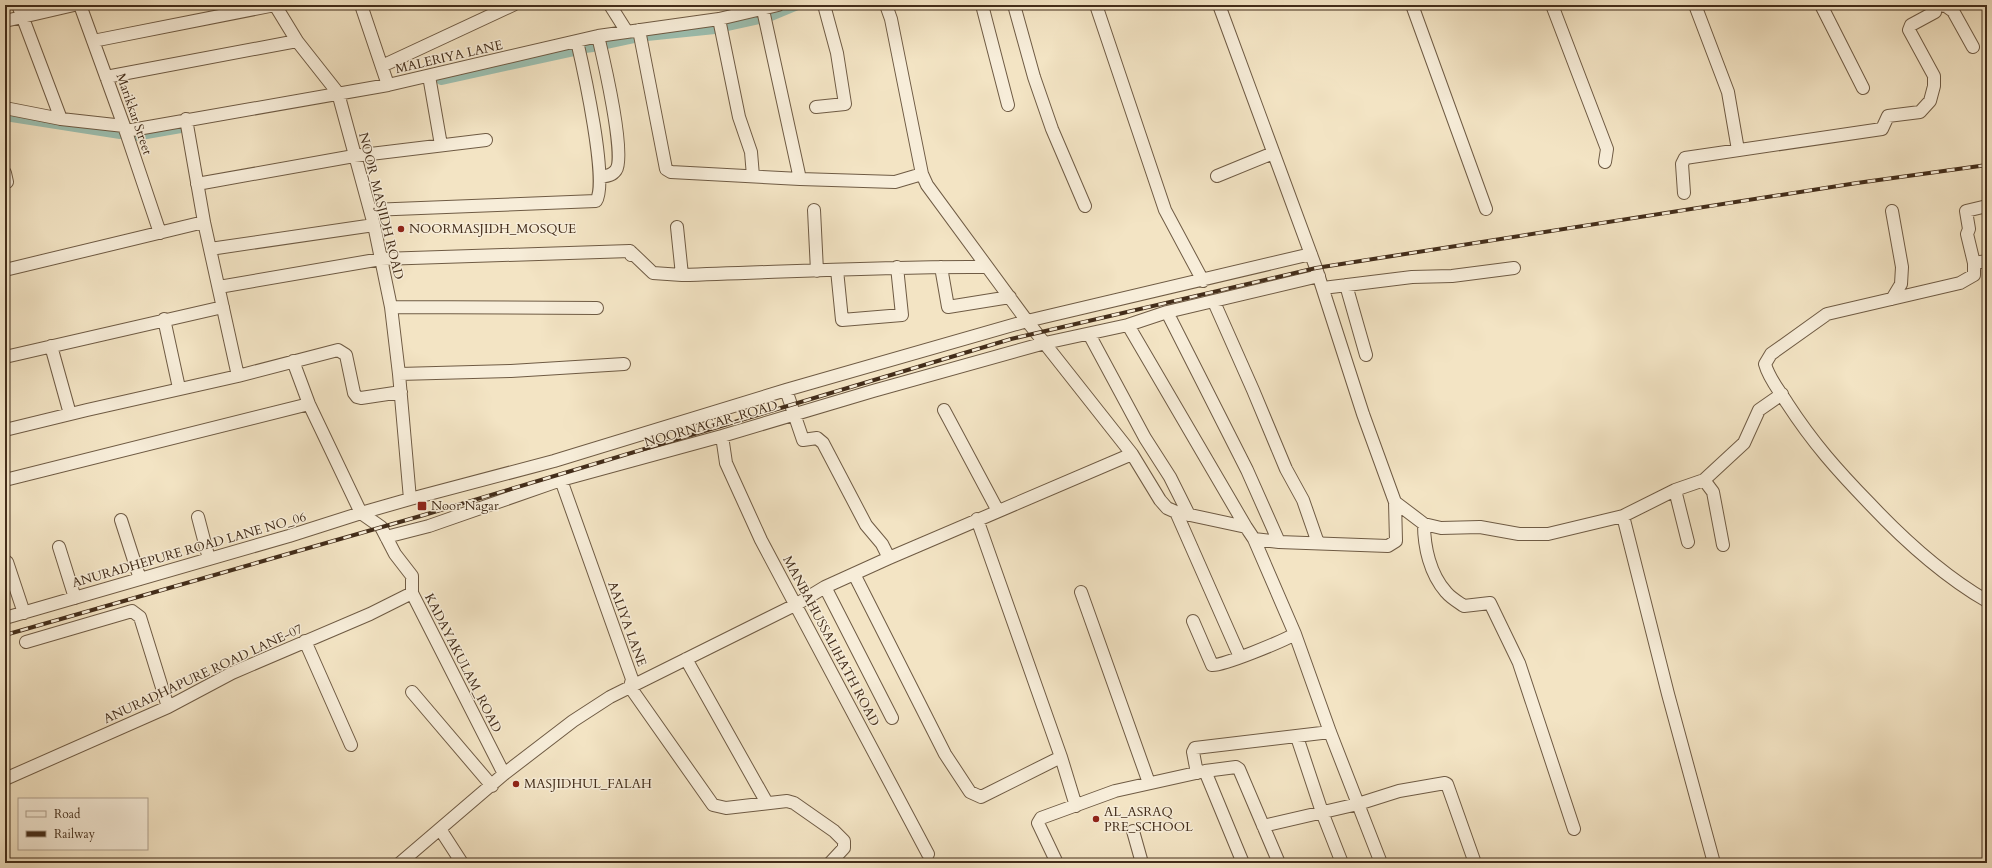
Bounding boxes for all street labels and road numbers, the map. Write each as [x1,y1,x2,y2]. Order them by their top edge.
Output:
street label: MALERIYA LANE [394,36,504,78]
street label: Marikkar Street [112,71,156,157]
street label: NOOR_MASJIDH ROAD [354,131,408,281]
street label: NOORNAGAR_ROAD [642,396,780,452]
street label: ANURADHEPURE ROAD LANE NO_06 [70,508,309,592]
street label: MANBAHUSSALIHATH ROAD [778,553,884,729]
street label: AALIYA LANE [603,579,651,669]
street label: KADAYAKULAM_ROAD [420,590,506,736]
street label: ANURADHAPURE ROAD LANE-07 [101,620,306,728]

